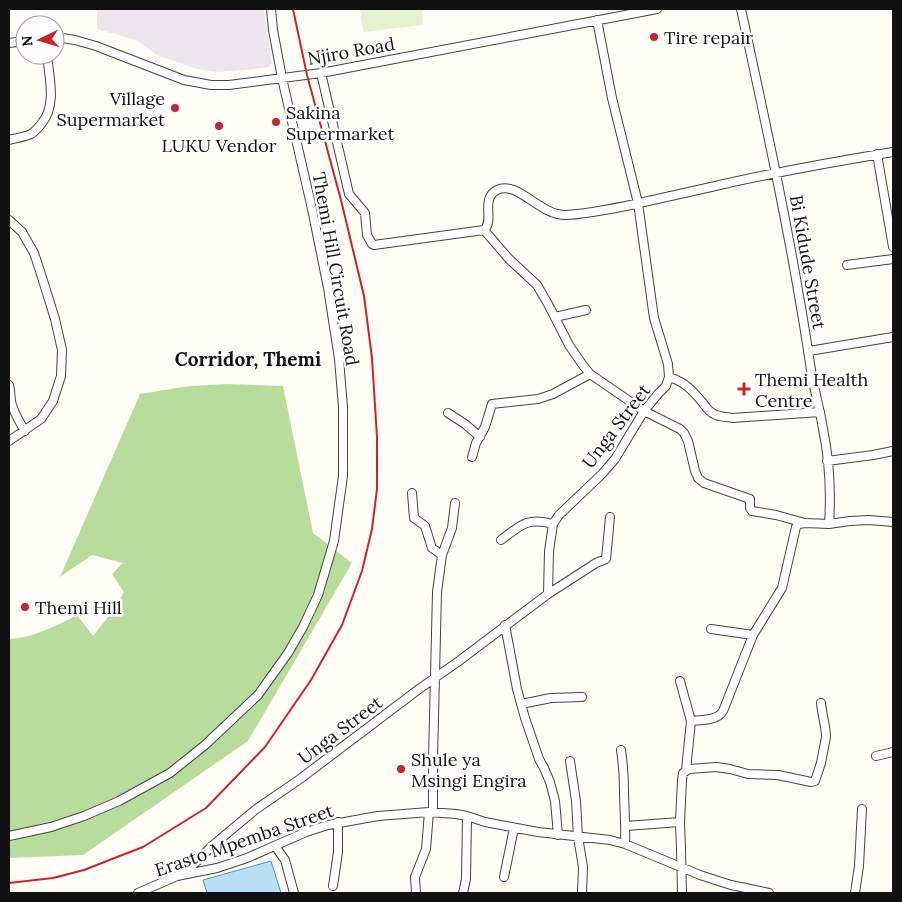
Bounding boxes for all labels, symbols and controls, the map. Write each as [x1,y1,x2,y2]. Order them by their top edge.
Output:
north arrow [15,15,65,65]
place label: Tire repair [664,26,753,49]
marker: Tire repair [648,31,660,43]
street label: Njiro Road [306,32,397,70]
text: N [18,35,36,47]
place label: Village Supermarket [57,87,165,131]
place label: Sakina Supermarket [286,101,394,145]
marker: Village Supermarket [169,102,181,114]
marker: Sakina Supermarket [270,116,282,128]
marker: LUKU Vendor [213,120,225,132]
place label: LUKU Vendor [161,134,277,157]
street label: Themi Hill Circuit Road [308,171,364,368]
street label: Bi Kidude Street [785,193,831,331]
district label: Corridor, Themi [175,347,321,371]
place label: Themi Health Centre [755,368,868,412]
street label: Unga Street [577,379,655,473]
marker: Themi Health Centre [737,382,751,396]
place label: Themi Hill [35,596,122,619]
marker: Themi Hill [19,601,31,613]
street label: Unga Street [293,691,387,769]
place label: Shule ya Msingi Engira [411,748,527,792]
marker: Shule ya Msingi Engira [395,763,407,775]
street label: Erasto Mpemba Street [152,799,336,881]

